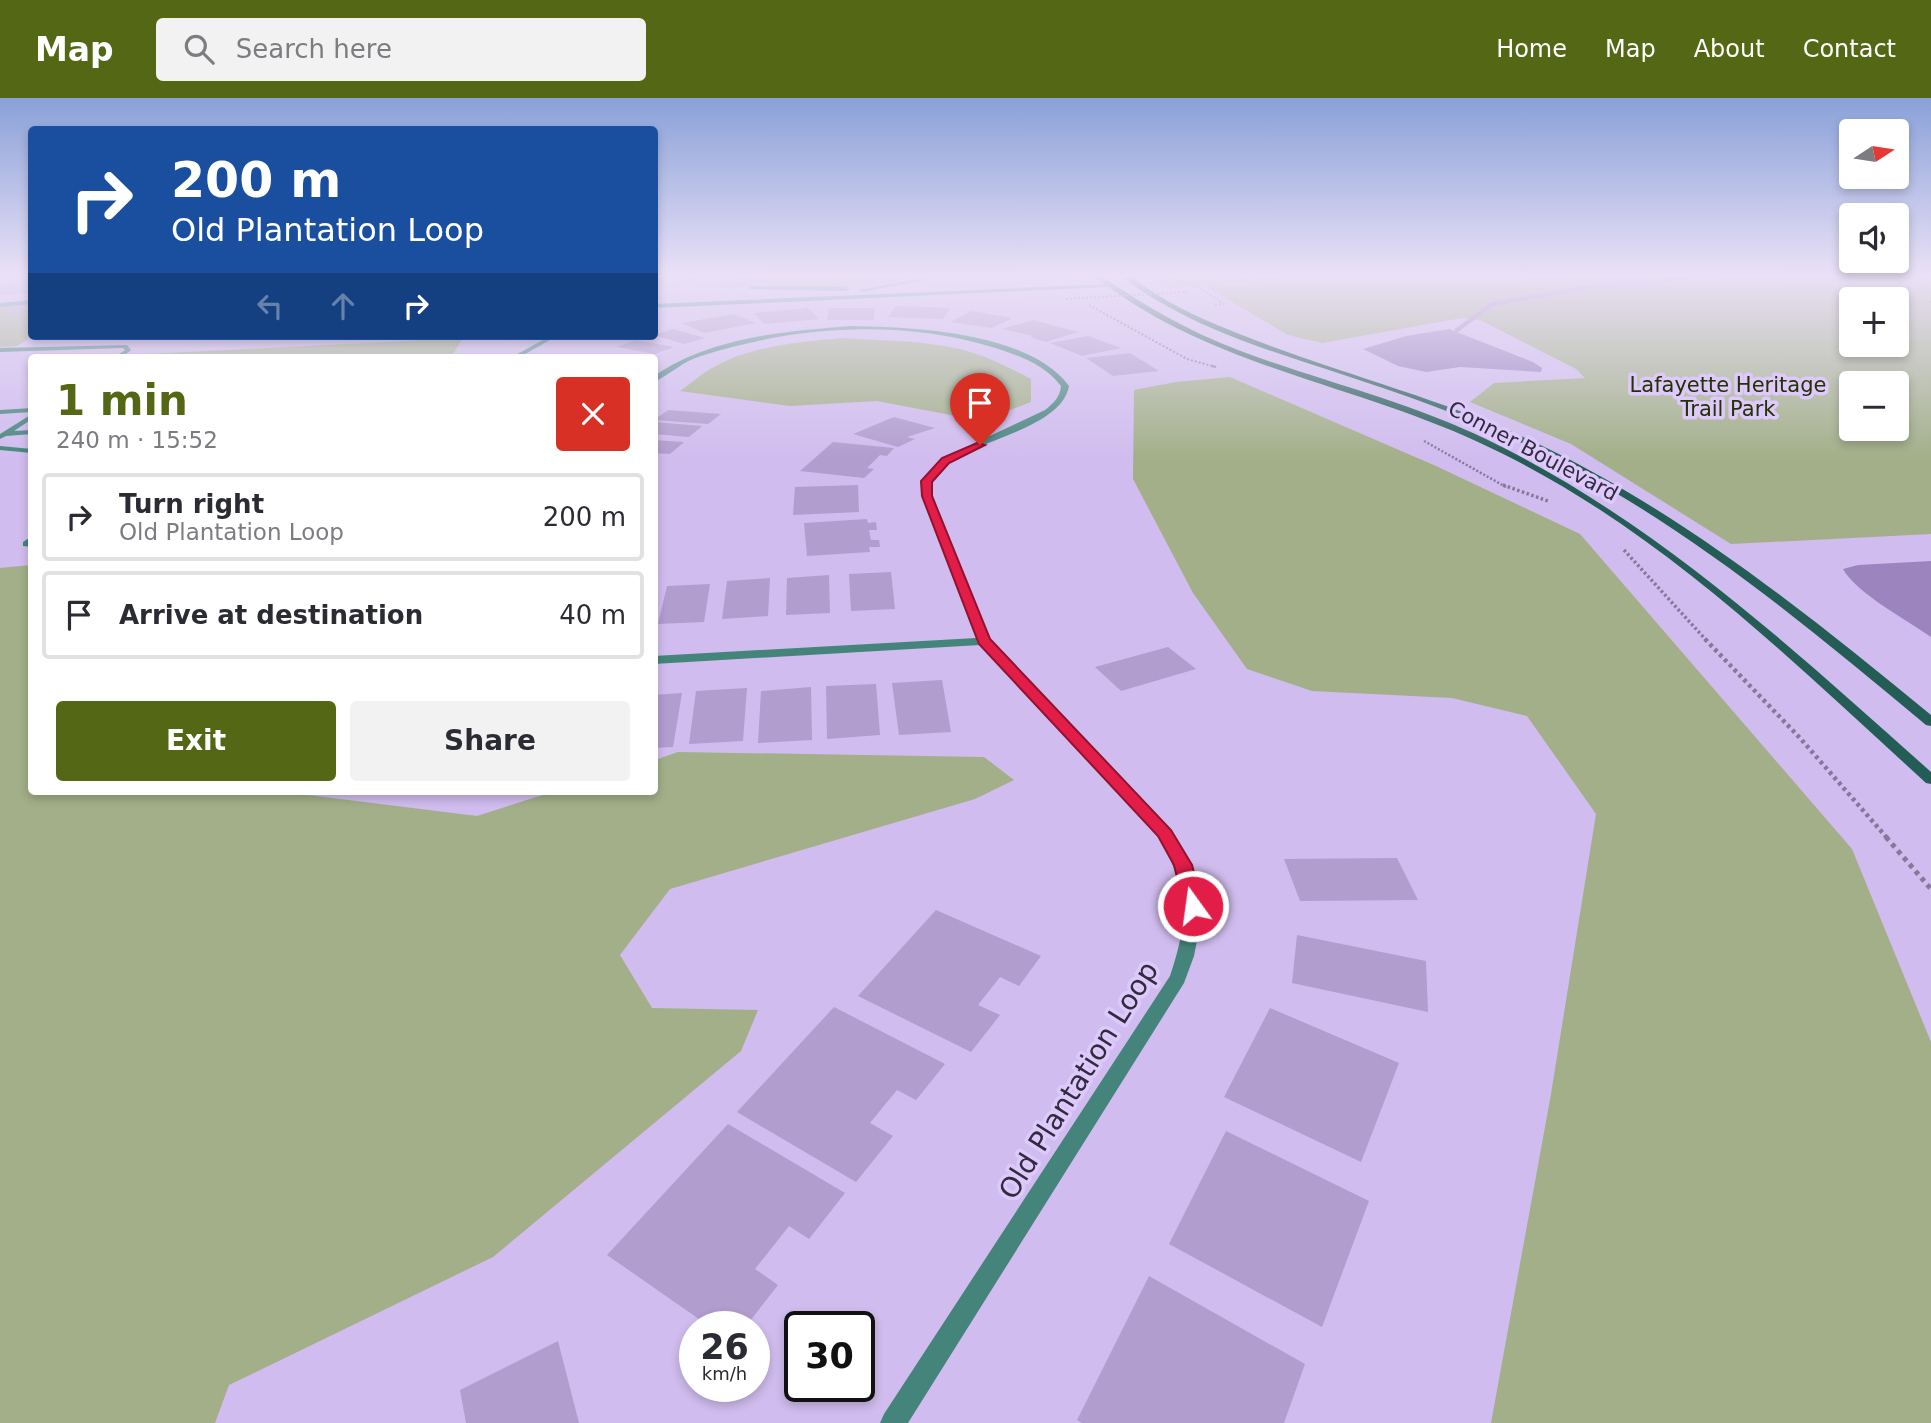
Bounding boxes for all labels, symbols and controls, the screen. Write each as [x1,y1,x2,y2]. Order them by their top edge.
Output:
search box [156,18,646,81]
text: Map [35,30,114,69]
icon: search [180,30,218,68]
text: Search here [236,34,392,64]
text: Home [1496,35,1567,63]
text: Map [1605,35,1656,63]
text: About [1694,35,1765,63]
text: Contact [1803,35,1896,63]
north arrow [1839,119,1909,189]
map controls [1839,119,1909,441]
text: 200 m [171,152,341,209]
icon: right [56,154,147,245]
button: sound [1839,203,1909,273]
text: Old Plantation Loop [171,211,484,249]
icon: left [251,287,289,325]
icon: ahead [324,287,362,325]
icon: right [397,287,435,325]
button: + [1839,287,1909,357]
button: − [1839,371,1909,441]
pin [950,373,1010,445]
park label: Lafayette Heritage Trail Park [1630,373,1826,421]
text: 1 min [56,376,188,425]
button: close [556,377,630,451]
icon: arrive [961,384,999,422]
street label: Conner Boulevard [1444,396,1622,506]
text: 240 m · 15:52 [56,427,218,453]
text: Turn right [119,489,264,519]
icon: right [60,498,98,536]
text: 200 m [543,502,626,532]
text: Old Plantation Loop [119,519,344,545]
icon: arrive [60,596,98,634]
text: Arrive at destination [119,600,423,630]
text: 40 m [559,600,626,630]
button: Exit [56,701,336,781]
button: Share [350,701,630,781]
position arrow [1156,869,1230,943]
street label: Old Plantation Loop [992,955,1165,1205]
speed limit sign: 30 [784,1311,875,1402]
text: 26 [700,1327,749,1367]
text: km/h [702,1363,747,1384]

